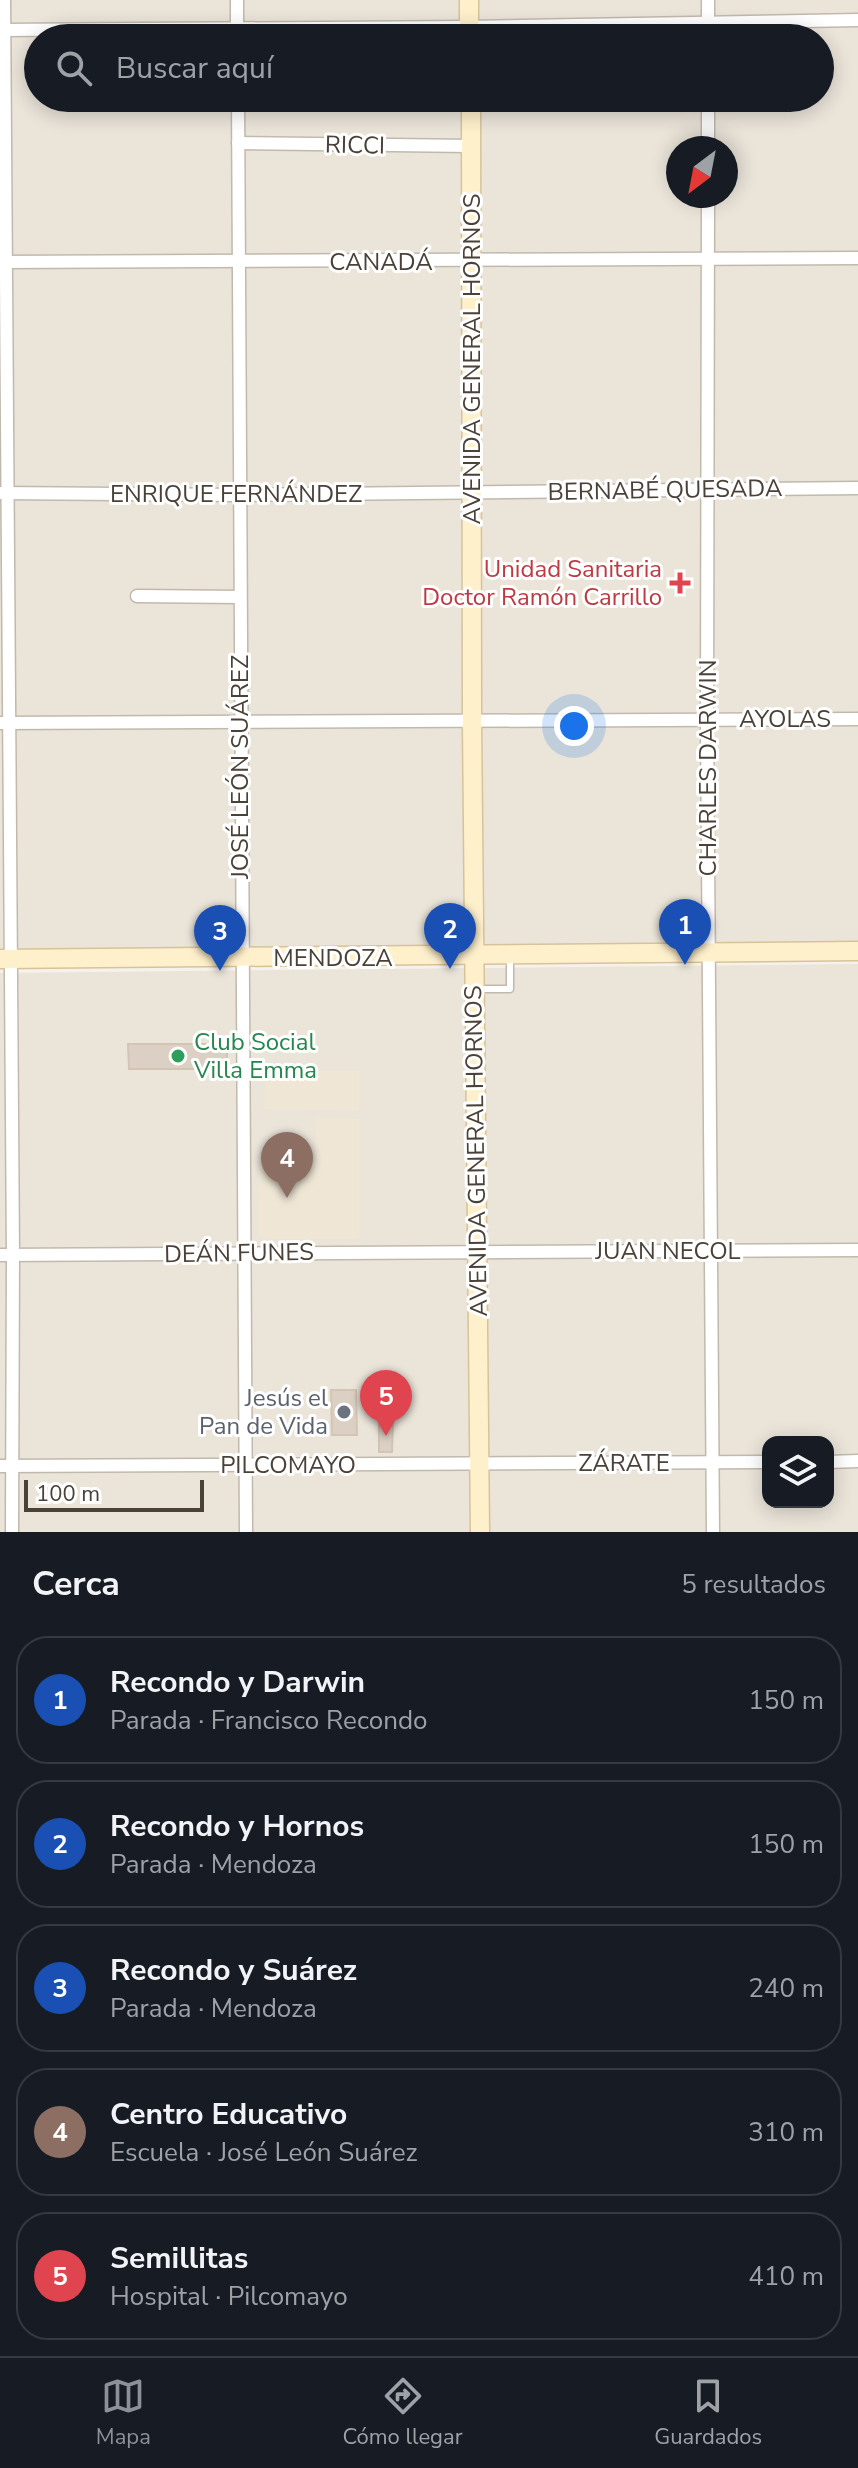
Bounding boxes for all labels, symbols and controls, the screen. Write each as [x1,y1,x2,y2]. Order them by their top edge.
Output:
search box [24,24,834,112]
icon: search [52,46,96,90]
text: Buscar aquí [116,48,273,89]
street label: RICCI [325,128,385,162]
north arrow [666,136,738,208]
street label: AVENIDA GENERAL HORNOS [456,193,488,525]
street label: CANADÁ [329,246,433,278]
street label: BERNABÉ QUESADA [547,472,783,508]
street label: ENRIQUE FERNÁNDEZ [110,478,362,510]
place label: Unidad Sanitaria Doctor Ramón Carrillo [422,553,662,613]
marker: Unidad Sanitaria Doctor Ramón Carrillo [669,572,691,594]
street label: JOSÉ LEÓN SUÁREZ [224,655,256,880]
street label: CHARLES DARWIN [692,660,724,876]
street label: AYOLAS [739,703,831,735]
your location [554,706,594,746]
pin: 1 [659,899,711,965]
pin: 2 [424,903,476,969]
pin: 3 [194,905,246,971]
street label: MENDOZA [273,942,393,974]
street label: AVENIDA GENERAL HORNOS [457,985,495,1317]
place label: Club Social Villa Emma [193,1026,317,1086]
marker: Club Social Villa Emma [169,1047,187,1065]
pin: 4 [261,1132,313,1198]
street label: JUAN NECOL [594,1235,741,1267]
street label: DEÁN FUNES [164,1236,314,1270]
pin: 5 [360,1370,412,1436]
place label: Jesús el Pan de Vida [199,1382,328,1442]
marker: Jesús el Pan de Vida [335,1403,353,1421]
map controls [762,1436,834,1508]
button: layers [762,1436,834,1508]
street label: ZÁRATE [578,1447,670,1479]
street label: PILCOMAYO [220,1449,356,1481]
scale bar [24,1476,204,1512]
text: 100 m [36,1479,100,1509]
text: Cerca [32,1561,120,1607]
text: 5 resultados [681,1567,826,1602]
text: Recondo y Darwin [110,1662,365,1703]
text: 1 [52,1683,68,1718]
text: 150 m [748,1683,824,1718]
text: Parada · Francisco Recondo [110,1703,428,1738]
text: Recondo y Hornos [110,1806,364,1847]
text: 2 [52,1827,68,1862]
text: 150 m [748,1827,824,1862]
text: Parada · Mendoza [110,1847,317,1882]
text: Recondo y Suárez [110,1950,357,1991]
text: 3 [52,1971,68,2006]
text: 240 m [748,1971,824,2006]
text: Parada · Mendoza [110,1991,317,2026]
text: Centro Educativo [110,2094,347,2135]
text: 4 [52,2115,68,2150]
text: 310 m [748,2115,824,2150]
text: Escuela · José León Suárez [110,2135,418,2170]
text: Semillitas [110,2238,249,2279]
text: 5 [52,2259,68,2294]
text: 410 m [748,2259,824,2294]
text: Hospital · Pilcomayo [110,2279,348,2314]
tab: Mapa [96,2374,151,2452]
tab: Cómo llegar [343,2374,463,2452]
tab: Guardados [654,2374,762,2452]

